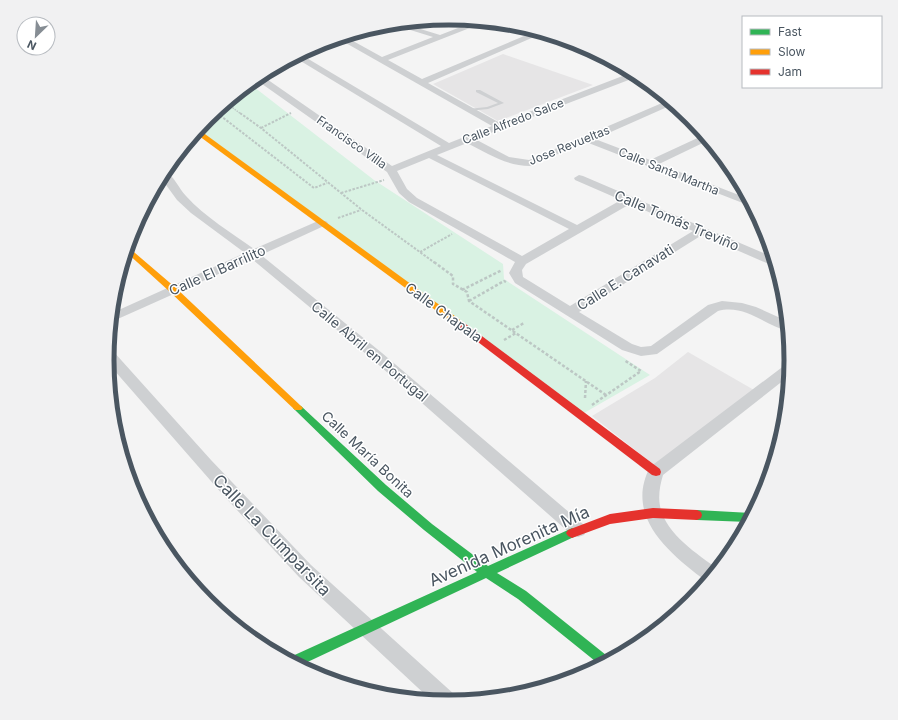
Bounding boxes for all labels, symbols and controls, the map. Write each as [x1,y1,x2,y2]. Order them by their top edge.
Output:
north arrow [16,16,56,56]
legend [742,16,882,88]
text: Fast [778,24,802,39]
text: N [25,37,39,53]
text: Slow [778,44,806,59]
text: Jam [778,64,802,79]
street label: Calle Alfredo Salce [460,95,566,147]
street label: Francisco Villa [314,112,390,172]
street label: Jose Revueltas [526,122,612,168]
street label: Calle Santa Martha [616,144,722,198]
street label: Calle Tomás Treviño [612,186,742,254]
street label: Calle E. Canavati [573,240,677,314]
street label: Calle El Barrilito [166,241,268,299]
street label: Calle Chapala [402,278,486,346]
street label: Calle Abril en Portugal [308,297,432,405]
street label: Calle María Bonita [318,407,418,501]
street label: Calle La Cumparsita [209,470,335,600]
street label: Avenida Morenita Mía [426,502,592,590]

